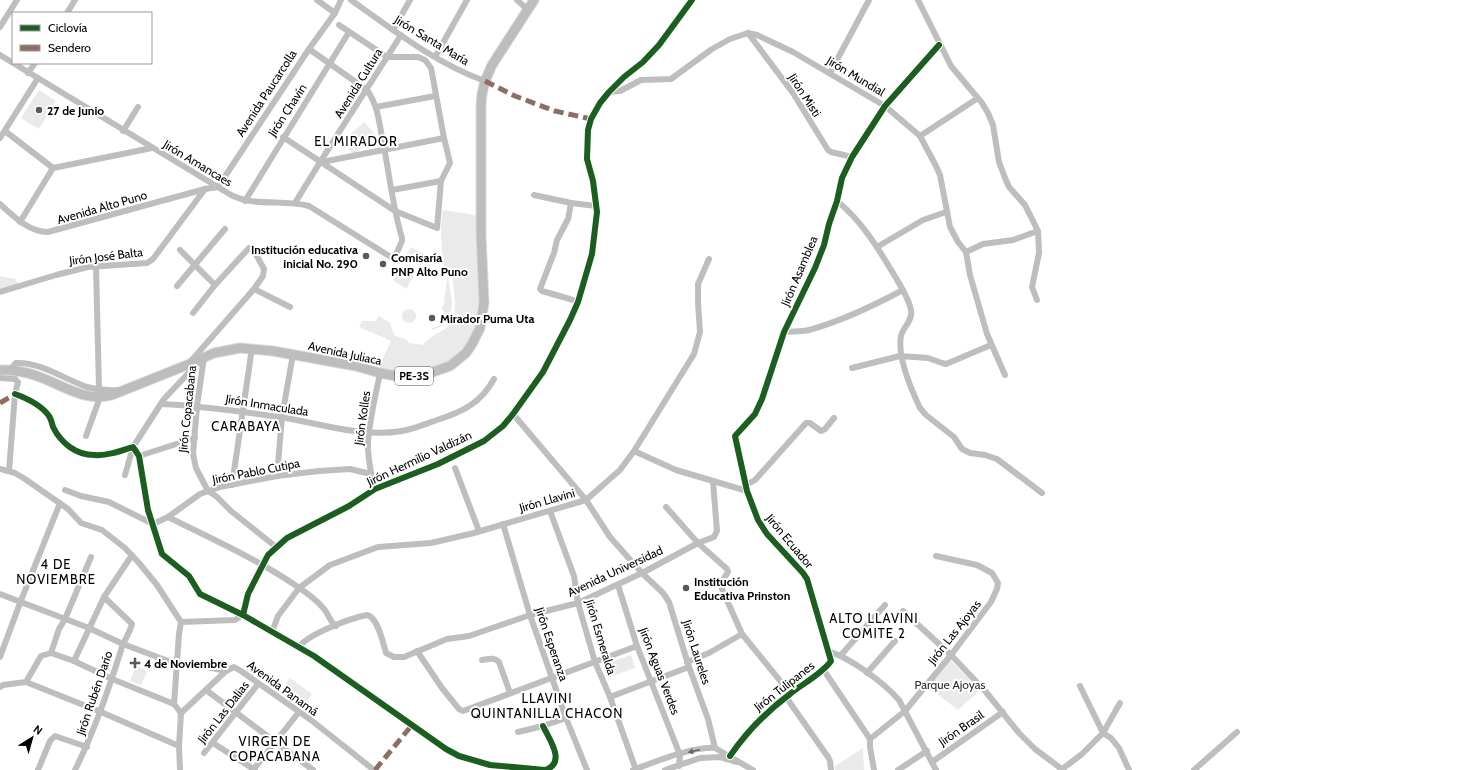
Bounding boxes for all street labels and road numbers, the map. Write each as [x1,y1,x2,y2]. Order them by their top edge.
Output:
street label: Jirón Santa María [391,11,472,68]
street label: Avenida Cultura [331,45,386,121]
street label: Avenida Paucarcolla [232,47,300,139]
street label: Jirón Mundial [823,52,888,99]
street label: Jirón Misti [785,70,825,120]
street label: Jirón Chavín [264,81,310,140]
street label: Jirón Amancaes [160,136,235,189]
street label: Avenida Alto Puno [55,187,149,227]
street label: Jirón Asamblea [777,233,821,309]
street label: Jirón José Balta [67,244,144,268]
street label: Avenida Juliaca [307,338,383,368]
street label: Jirón Copacabana [175,364,199,454]
road number: PE-3S [395,367,433,385]
street label: Jirón Kolles [351,390,373,447]
street label: Jirón Inmaculada [223,391,310,419]
street label: Jirón Hermilio Valdizán [363,427,474,489]
street label: Jirón Pablo Cutipa [210,455,301,487]
street label: Jirón Llavini [516,485,577,515]
street label: Jirón Ecuador [762,510,817,571]
street label: Avenida Universidad [565,542,665,600]
street label: Jirón Esmeralda [582,597,620,677]
street label: Jirón Las Ajoyas [924,597,984,668]
street label: Jirón Esperanza [532,604,572,683]
street label: Jirón Laureles [679,617,714,686]
street label: Jirón Aguas Verdes [636,624,684,717]
street label: Jirón Rubén Darío [72,649,116,738]
street label: Avenida Panamá [244,657,322,719]
street label: Jirón Tulipanes [750,658,817,715]
street label: Jirón Las Dalias [193,678,252,747]
street label: Jirón Brasil [935,707,987,750]

